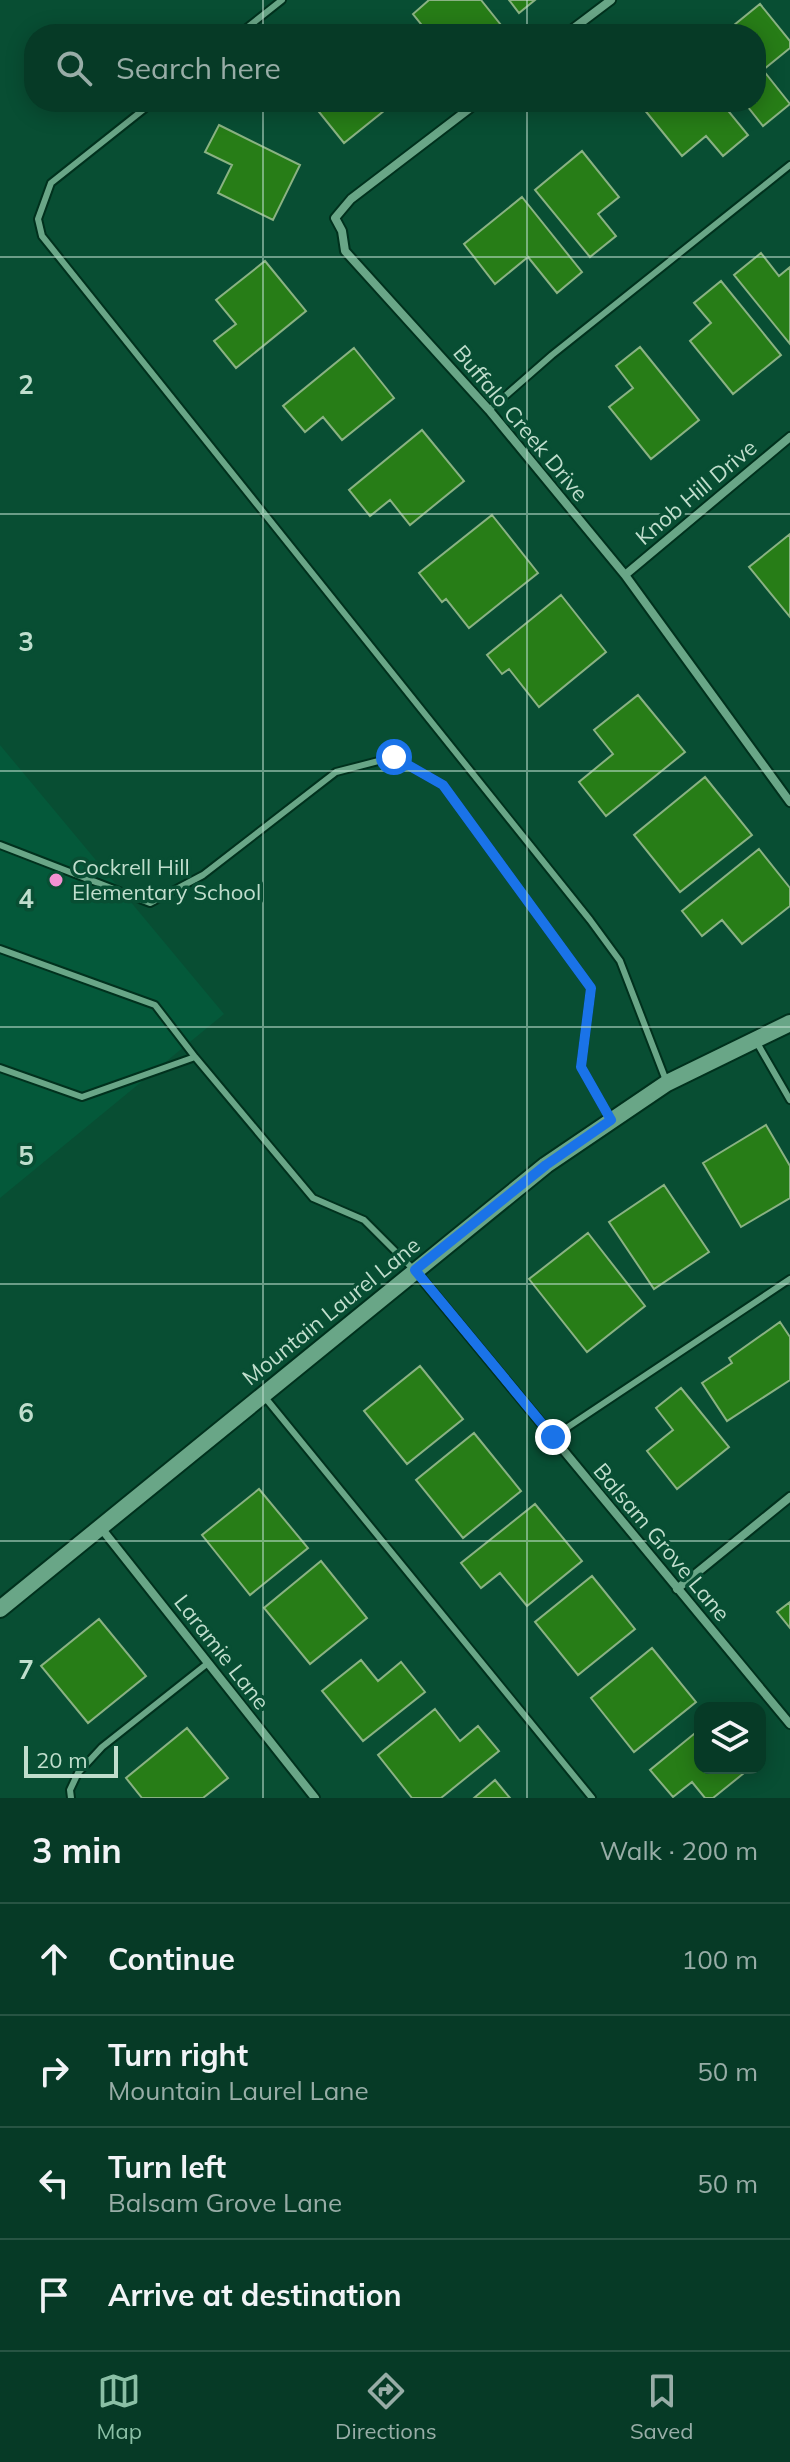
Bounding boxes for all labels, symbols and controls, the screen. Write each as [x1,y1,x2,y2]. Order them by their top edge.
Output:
search box [24,24,766,112]
icon: search [52,46,96,90]
text: Search here [116,49,281,87]
street label: Buffalo Creek Drive [447,339,595,507]
text: 2 [18,368,34,401]
street label: Knob Hill Drive [630,433,762,551]
text: 3 [18,625,34,658]
route start [376,739,412,775]
place label: Cockrell Hill Elementary School [72,853,261,906]
marker: Cockrell Hill Elementary School [47,871,65,889]
text: 4 [18,882,34,915]
text: 5 [18,1139,34,1172]
street label: Mountain Laurel Lane [236,1231,426,1391]
text: 6 [18,1396,34,1429]
route end [535,1419,571,1455]
street label: Balsam Grove Lane [588,1457,736,1627]
street label: Laramie Lane [168,1589,276,1715]
text: 7 [18,1653,34,1686]
map controls [694,1702,766,1774]
button: layers [694,1702,766,1774]
scale bar [24,1742,118,1778]
text: 20 m [36,1746,87,1774]
text: 3 min [32,1829,122,1872]
text: Walk · 200 m [599,1834,758,1867]
icon: ahead [32,1937,76,1981]
text: Continue [108,1940,235,1978]
text: 100 m [682,1943,758,1976]
text: Turn right [108,2036,248,2074]
icon: right [32,2049,76,2093]
text: 50 m [697,2055,758,2088]
text: Mountain Laurel Lane [108,2074,369,2107]
text: Turn left [108,2148,226,2186]
icon: left [32,2161,76,2205]
text: 50 m [697,2167,758,2200]
text: Balsam Grove Lane [108,2186,342,2219]
icon: arrive [32,2273,76,2317]
text: Arrive at destination [108,2276,402,2314]
tab: Map [97,2369,142,2445]
tab: Directions [335,2369,437,2445]
tab: Saved [630,2369,693,2445]

